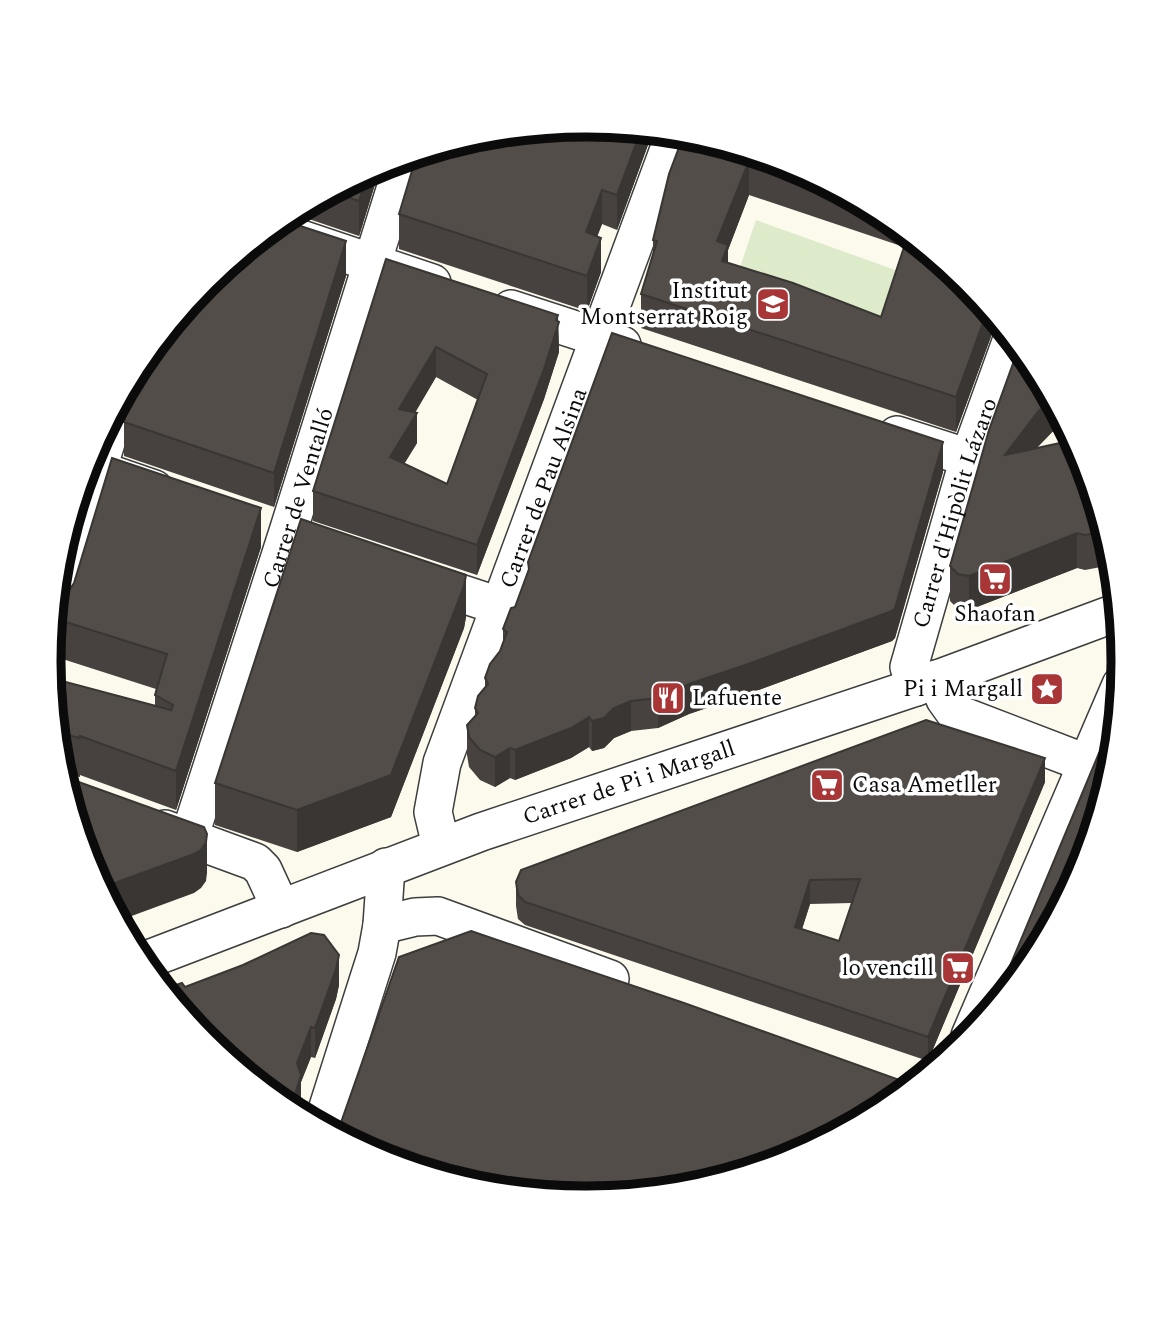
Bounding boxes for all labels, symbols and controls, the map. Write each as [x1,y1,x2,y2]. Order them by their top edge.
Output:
place label: Institut Montserrat Roig [580,274,748,335]
school or university icon: Institut Montserrat Roig [754,285,792,323]
street label: Carrer de Pau Alsina [491,383,597,593]
street label: Carrer d'Hipòlit Lázaro [903,393,1007,632]
street label: Carrer de Ventalló [253,403,343,593]
supermarket icon: Shaofan [976,560,1014,598]
place label: Shaofan [954,597,1036,632]
place icon: Pi i Margall [1028,670,1066,708]
place label: Pi i Margall [903,672,1023,707]
restaurant icon: Lafuente [649,679,687,717]
place label: Lafuente [692,681,782,716]
street label: Carrer de Pi i Margall [518,731,740,834]
supermarket icon: Casa Ametller [808,766,846,804]
place label: Casa Ametller [852,768,997,803]
supermarket icon: lo vencill [939,949,977,987]
place label: lo vencill [842,951,934,986]

